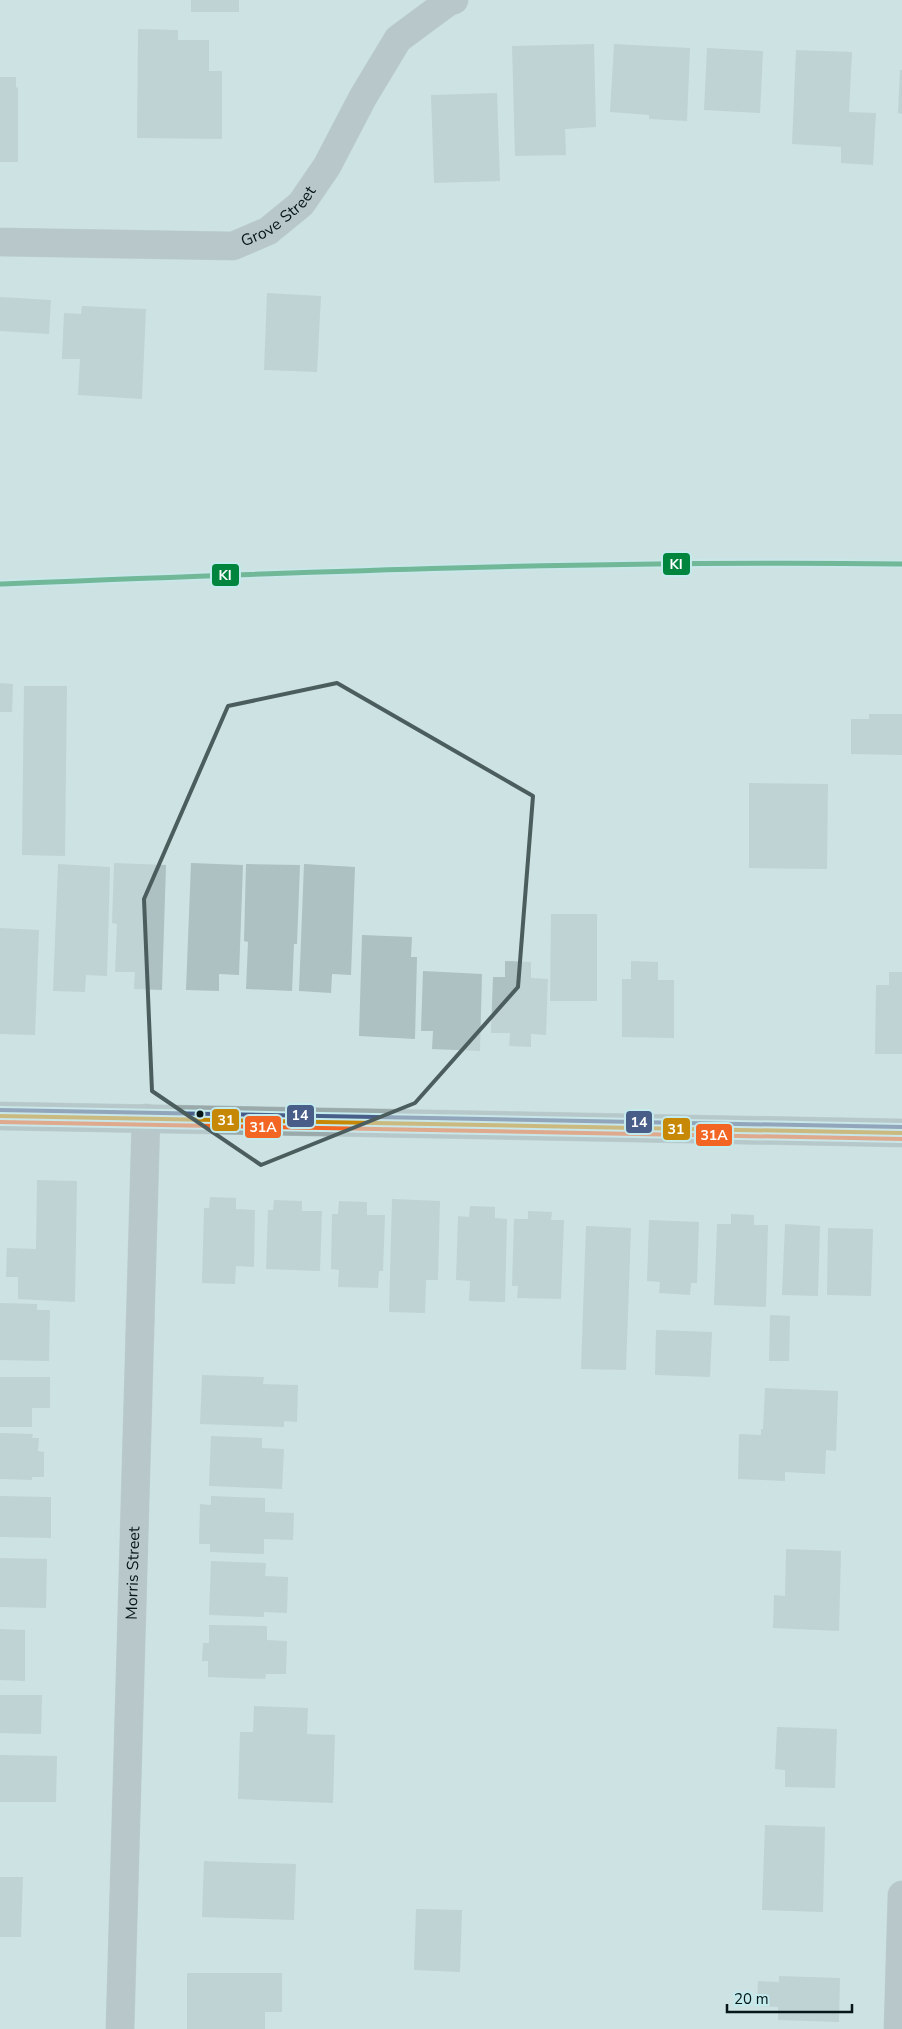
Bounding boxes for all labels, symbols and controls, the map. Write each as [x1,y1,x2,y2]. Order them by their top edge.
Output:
street label: Grove Street [238,181,321,252]
line badge: KI [662,552,691,576]
text: KI [669,555,683,574]
line badge: KI [211,563,240,587]
text: KI [218,566,232,585]
line badge: 14 [286,1104,315,1128]
text: 14 [292,1106,309,1125]
line badge: 31 [211,1108,240,1132]
unlabelled marker [195,1109,205,1119]
line badge: 14 [625,1110,653,1134]
text: 31 [218,1111,234,1130]
text: 14 [631,1113,648,1132]
line badge: 31A [244,1115,282,1139]
line badge: 31 [662,1117,691,1141]
text: 31A [249,1118,277,1137]
text: 31 [668,1120,684,1139]
line badge: 31A [695,1123,733,1147]
text: 31A [700,1126,728,1145]
street label: Morris Street [121,1526,145,1620]
scale bar [727,1982,852,2014]
text: 20 m [734,1989,769,2009]

